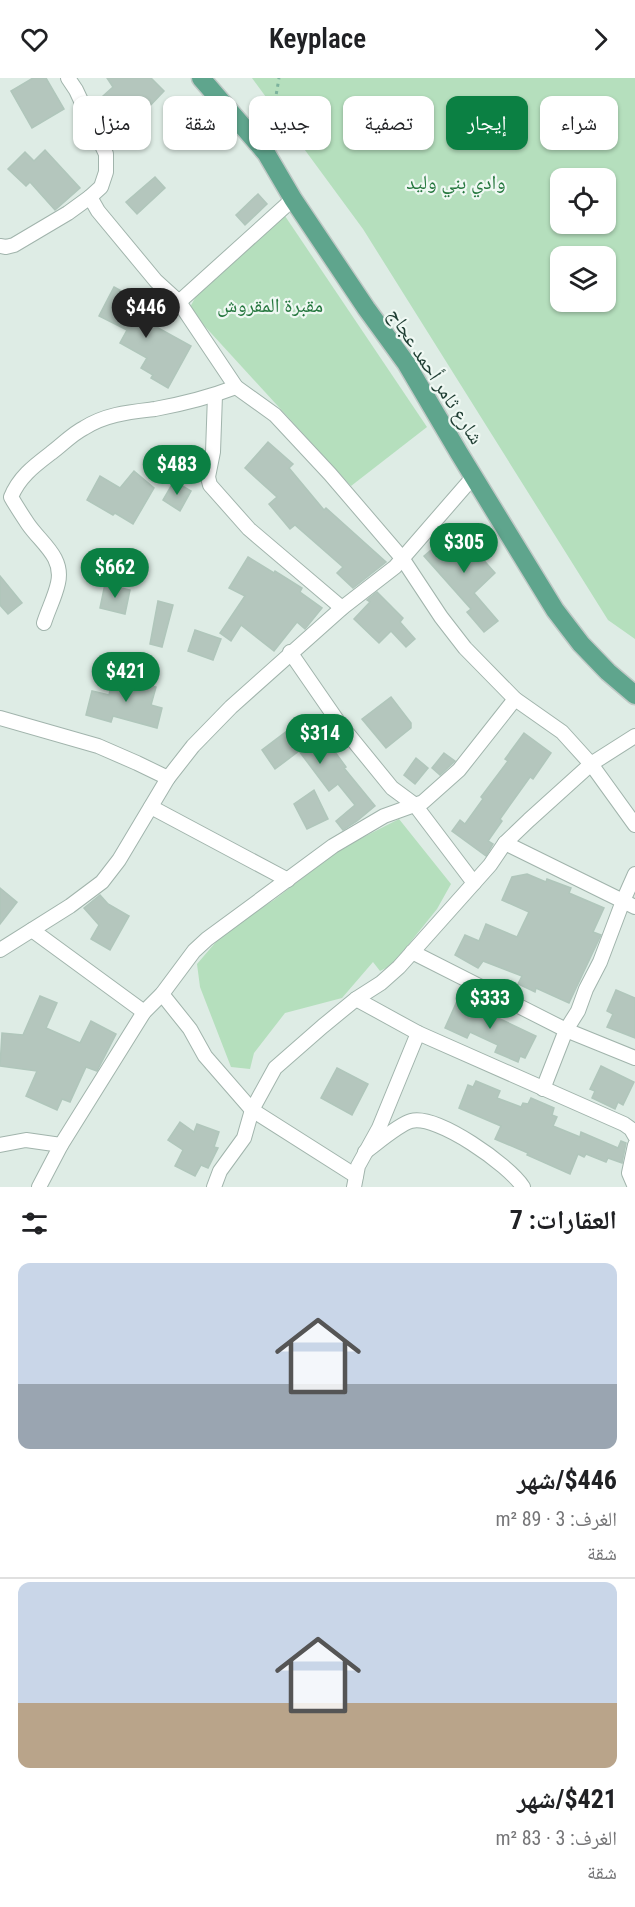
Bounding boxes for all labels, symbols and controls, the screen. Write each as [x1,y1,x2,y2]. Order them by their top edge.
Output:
icon: heart [18,23,51,56]
text: Keyplace [269,23,366,55]
icon: forward [584,23,617,56]
chip: منزل [73,96,151,150]
chip: شقة [163,96,237,150]
chip: جديد [249,96,331,150]
chip: تصفية [343,96,434,150]
chip: إيجار [446,96,528,150]
chip: شراء [540,96,618,150]
map controls [550,168,616,312]
button: locate [550,168,616,234]
park label: وادي بني وليد [406,170,506,198]
button: layers [550,246,616,312]
pin: $446 [110,288,182,339]
park label: مقبرة المقروش [217,293,323,317]
text: $446 [126,295,166,319]
street label: شارع ثامر أحمد عجاج [382,303,489,449]
pin: $483 [141,445,213,496]
text: $483 [157,452,197,476]
pin: $305 [428,523,500,574]
text: $305 [444,530,484,554]
pin: $662 [79,548,151,599]
text: $662 [95,555,135,579]
pin: $421 [90,652,162,703]
text: $421 [106,659,146,683]
pin: $314 [284,714,356,765]
text: $314 [300,721,340,745]
pin: $333 [454,979,526,1030]
text: $333 [470,986,510,1010]
text: العقارات: 7 [510,1205,617,1235]
icon: filters [18,1207,51,1240]
icon: home [264,1302,372,1410]
text: $446/شهر [517,1465,617,1495]
text: الغرف: 3 · 89 m² [495,1507,617,1531]
text: شقة [587,1541,617,1565]
icon: home [264,1621,372,1729]
text: $421/شهر [517,1784,617,1814]
text: الغرف: 3 · 83 m² [495,1826,617,1850]
text: شقة [587,1860,617,1884]

